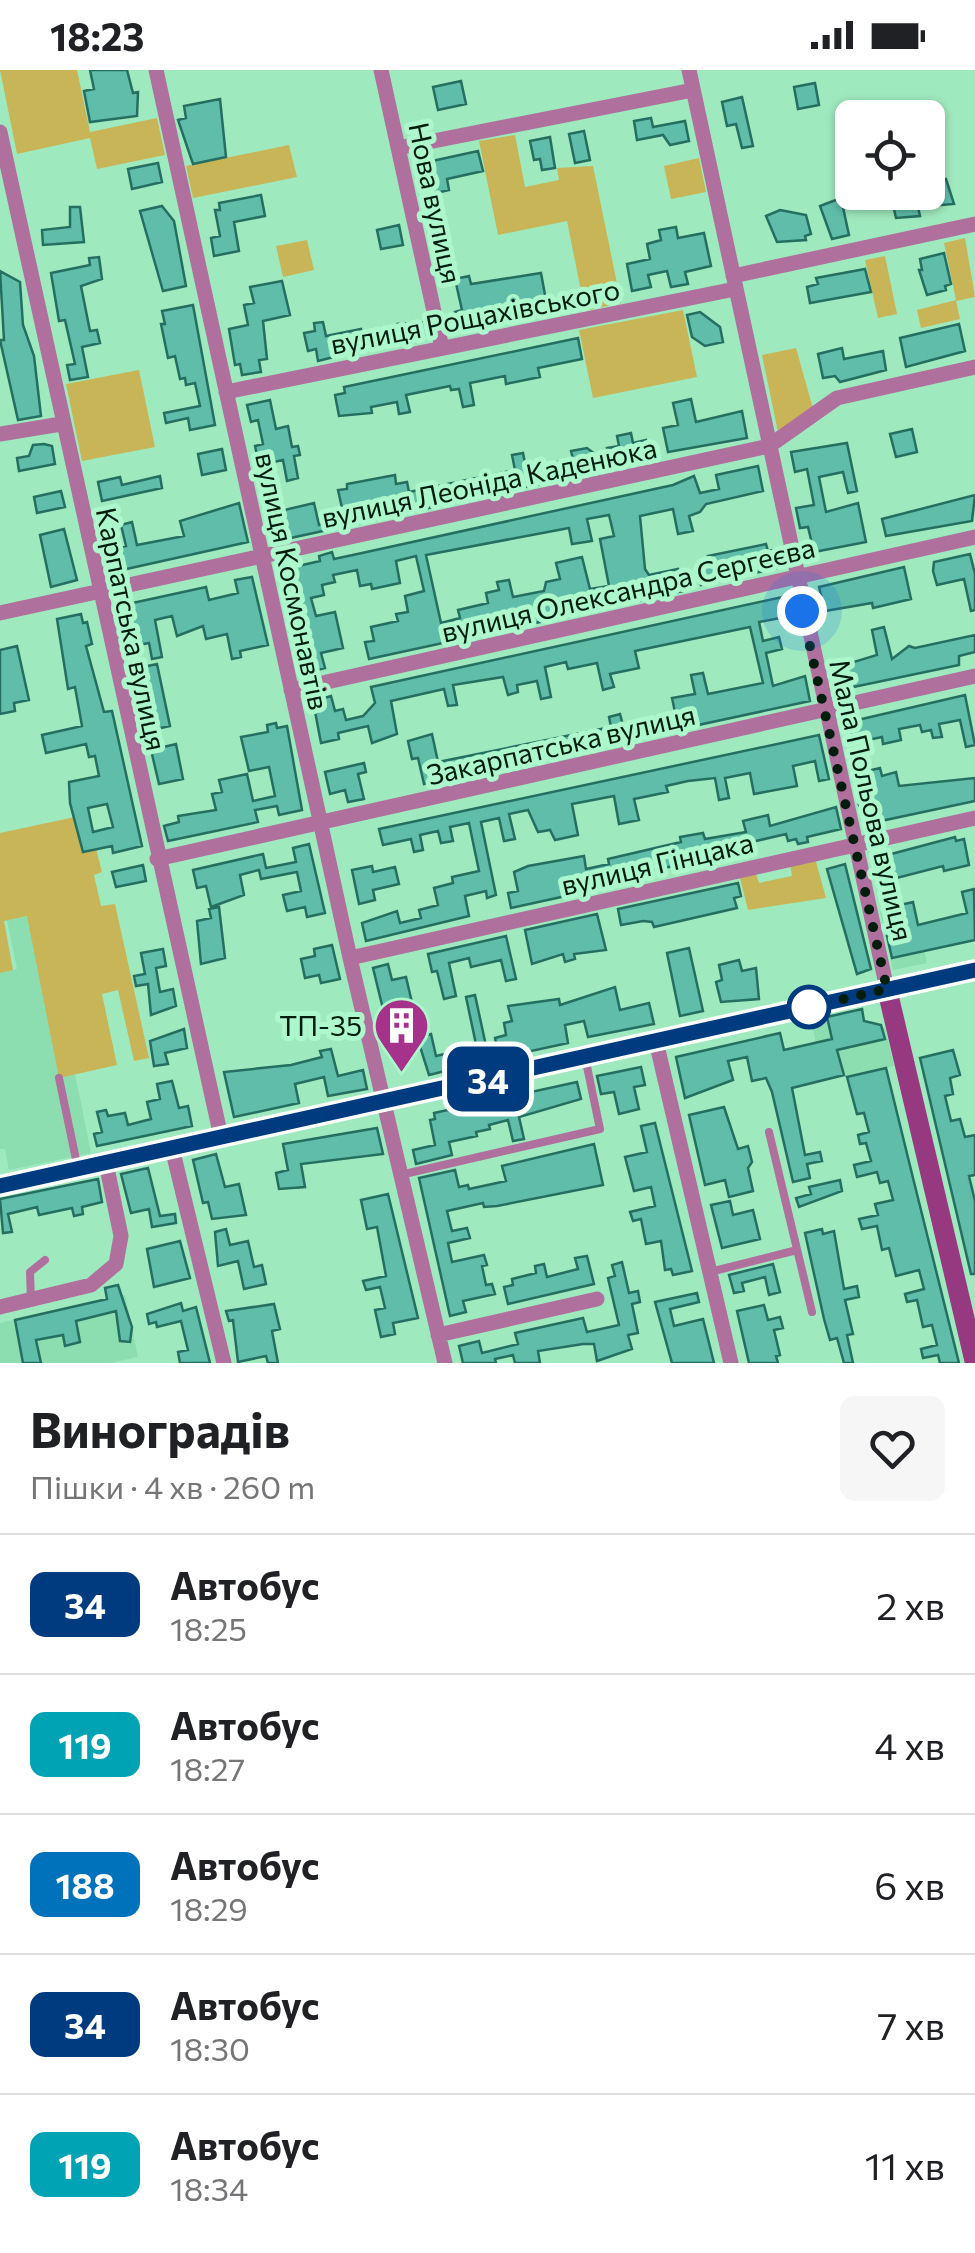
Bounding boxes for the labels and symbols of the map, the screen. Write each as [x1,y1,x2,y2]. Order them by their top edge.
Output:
street label: Нова вулиця [402,119,470,287]
street label: вулиця Рощахівського [327,271,623,361]
street label: вулиця Леоніда Каденюка [318,430,660,534]
street label: вулиця Космонавтів [249,449,337,713]
street label: Карпатська вулиця [90,504,174,754]
street label: вулиця Олександра Сергеєва [438,529,818,649]
your location [777,586,827,636]
street label: Мала Польова вулиця [823,656,921,944]
street label: Закарпатська вулиця [423,697,699,791]
street label: вулиця Гінцака [558,824,756,902]
unlabelled marker [788,986,830,1028]
building icon: ТП-35 [371,995,431,1074]
place label: ТП-35 [279,1008,362,1042]
line badge: 34 [443,1046,533,1112]

